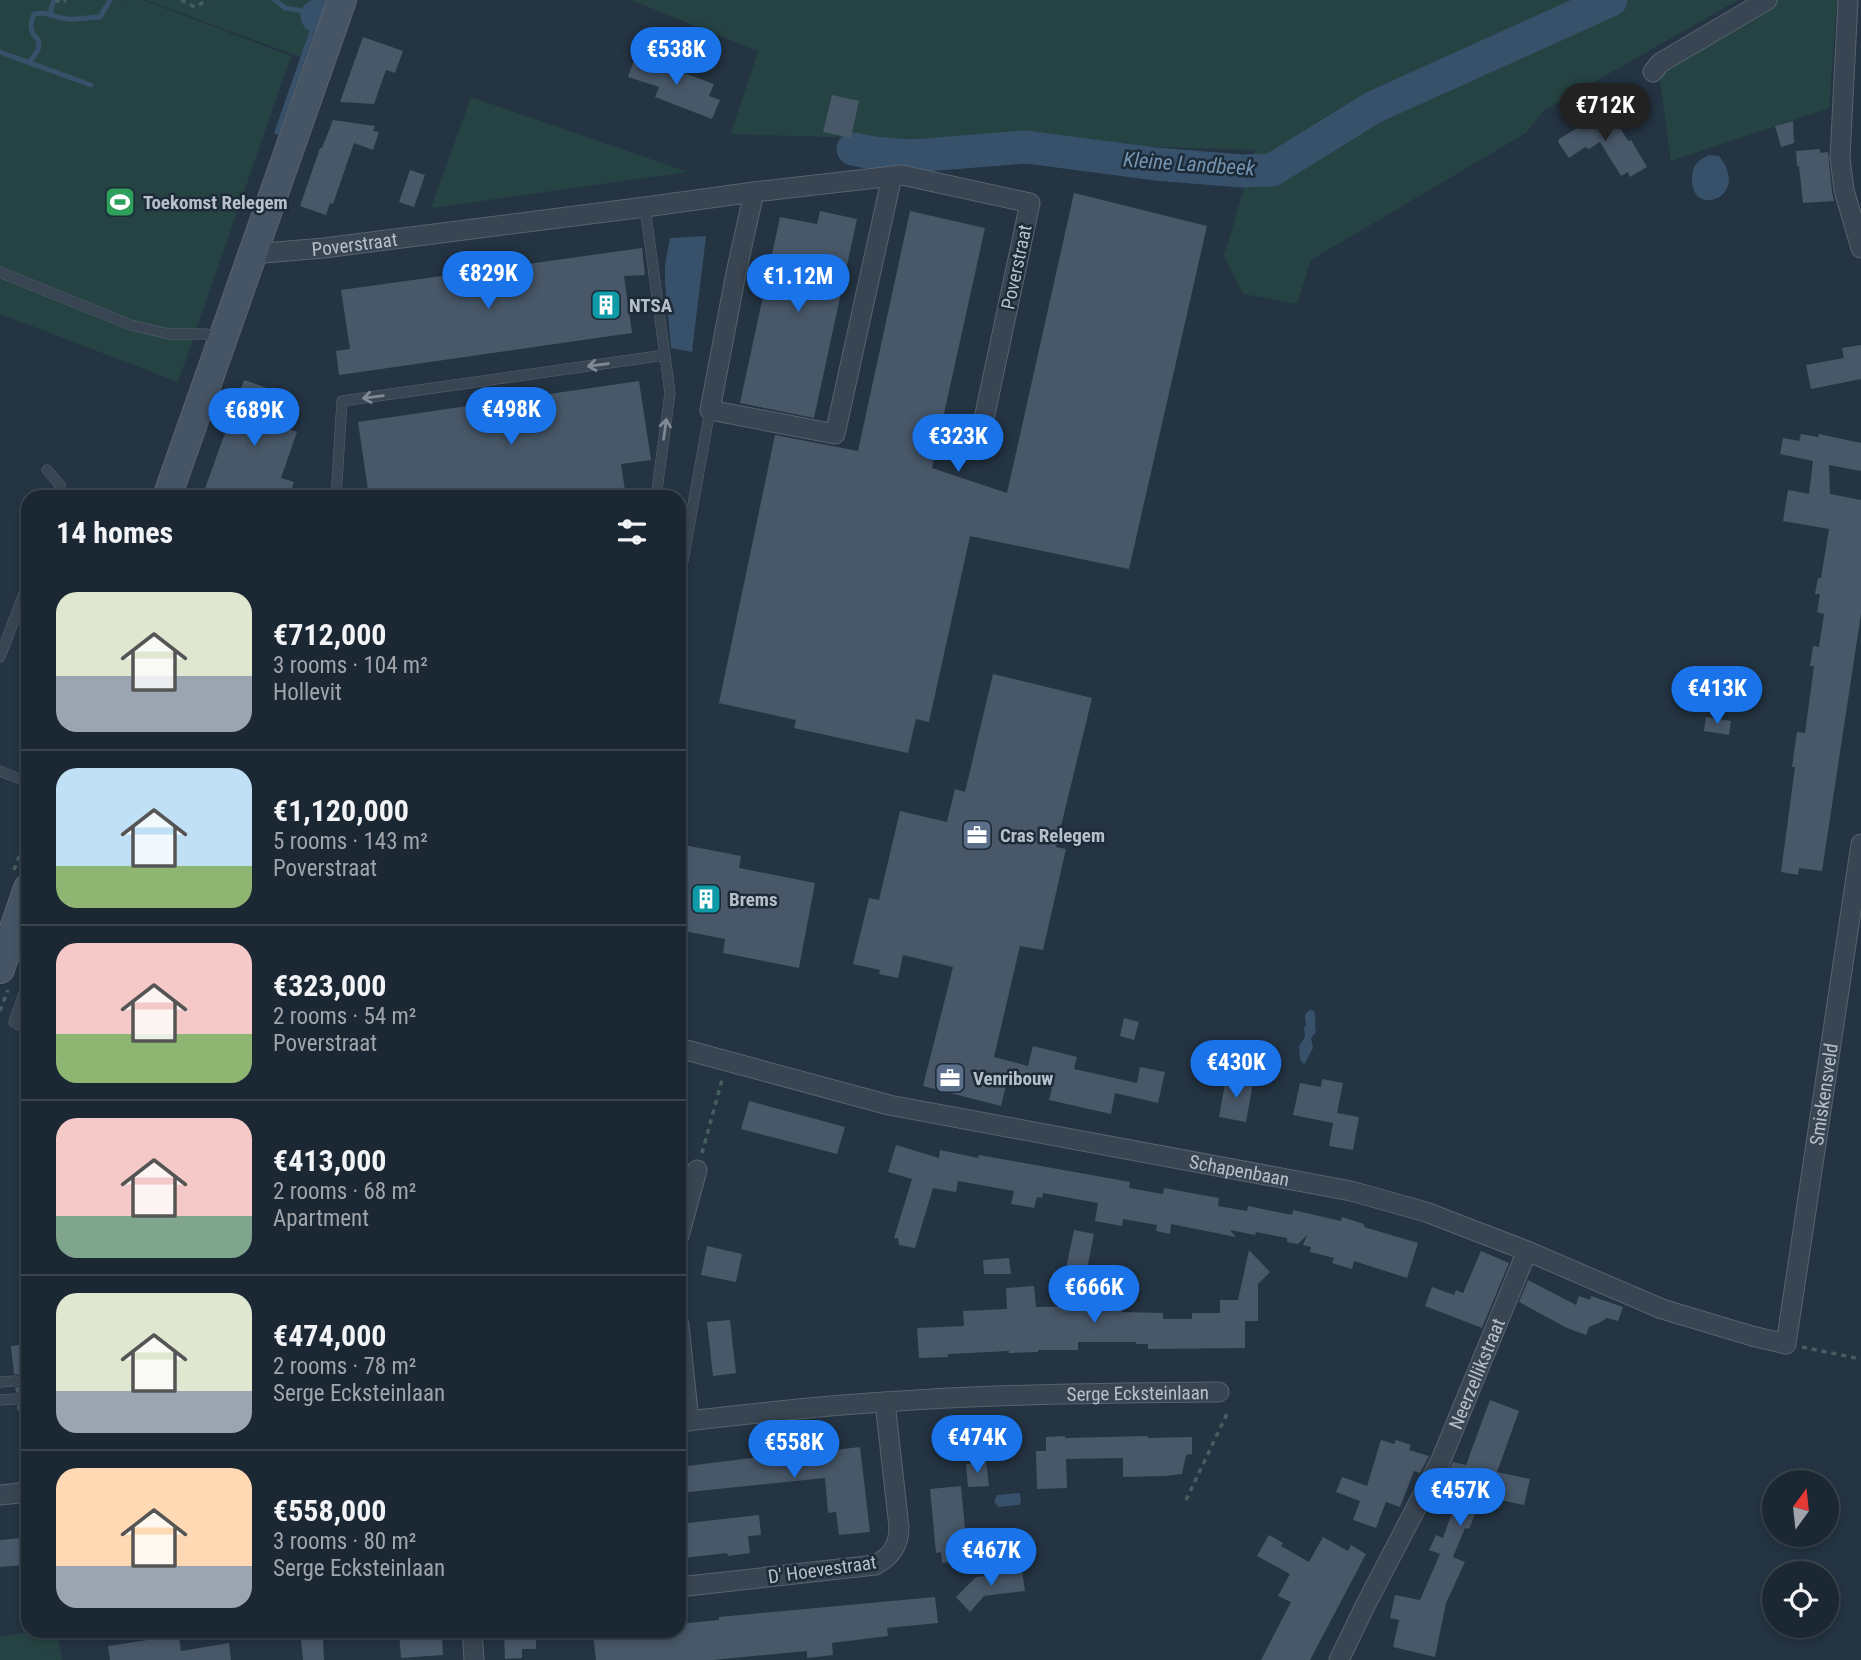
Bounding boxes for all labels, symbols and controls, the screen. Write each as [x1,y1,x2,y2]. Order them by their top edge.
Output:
pin: €538K [627,28,725,87]
text: €538K [646,36,706,63]
pin: €712K [1556,83,1654,143]
text: €712K [1575,92,1635,119]
water label: Kleine Landbeek [1122,147,1256,181]
sports icon: Toekomst Relegem [103,185,137,219]
place label: Toekomst Relegem [143,191,288,214]
street label: Poverstraat [996,223,1037,312]
street label: Poverstraat [311,228,399,261]
pin: €829K [439,252,537,311]
pin: €1.12M [741,254,855,314]
text: €829K [458,260,518,287]
text: €1.12M [763,263,833,290]
building icon: NTSA [589,288,623,322]
place label: NTSA [629,294,673,317]
one-way arrow [587,358,610,371]
pin: €689K [205,388,303,448]
pin: €498K [462,388,560,447]
one-way arrow [362,390,385,403]
text: €498K [481,396,541,423]
text: €689K [224,397,284,424]
pin: €323K [909,414,1007,474]
one-way arrow [659,418,672,441]
text: €323K [928,423,988,450]
icon: filters [613,513,651,551]
text: 14 homes [56,515,173,550]
text: €712,000 [273,617,386,652]
icon: home [112,620,196,704]
text: 3 rooms · 104 m² [273,652,428,679]
pin: €413K [1668,666,1766,726]
text: €413K [1687,675,1747,702]
text: Hollevit [273,679,342,706]
text: €1,120,000 [273,793,409,828]
icon: home [112,796,196,880]
office icon: Cras Relegem [960,818,994,852]
place label: Cras Relegem [1000,824,1105,847]
text: 5 rooms · 143 m² [273,828,428,855]
text: Poverstraat [273,855,377,882]
building icon: Brems [689,882,723,916]
place label: Brems [729,888,778,911]
text: €323,000 [273,968,386,1003]
icon: home [112,971,196,1055]
text: 2 rooms · 54 m² [273,1003,416,1030]
text: Poverstraat [273,1030,377,1057]
pin: €430K [1187,1040,1285,1100]
street label: Smiskensveld [1805,1042,1843,1147]
text: €430K [1206,1049,1266,1076]
office icon: Venribouw [933,1061,967,1095]
place label: Venribouw [973,1067,1053,1090]
text: €413,000 [273,1143,386,1178]
icon: home [112,1146,196,1230]
street label: Schapenbaan [1187,1150,1291,1191]
text: 2 rooms · 68 m² [273,1178,416,1205]
text: Apartment [273,1205,369,1232]
pin: €666K [1045,1266,1143,1325]
text: €666K [1064,1274,1124,1301]
street label: Neerzellikstraat [1444,1315,1510,1433]
text: €474,000 [273,1318,386,1353]
icon: home [112,1321,196,1405]
text: 2 rooms · 78 m² [273,1353,416,1380]
text: Serge Ecksteinlaan [273,1380,445,1407]
street label: Serge Ecksteinlaan [1066,1381,1209,1406]
pin: €474K [928,1416,1026,1475]
pin: €558K [745,1420,843,1480]
text: €474K [947,1424,1007,1451]
text: €558K [764,1429,824,1456]
pin: €457K [1411,1468,1509,1528]
north arrow [1762,1470,1839,1547]
map controls [1762,1470,1839,1638]
text: €457K [1430,1477,1490,1504]
text: €558,000 [273,1493,386,1528]
icon: home [112,1496,196,1580]
text: 3 rooms · 80 m² [273,1528,416,1555]
pin: €467K [942,1528,1040,1588]
text: €467K [961,1537,1021,1564]
street label: D' Hoevestraat [766,1551,878,1588]
text: Serge Ecksteinlaan [273,1555,445,1582]
button: locate [1762,1561,1839,1638]

